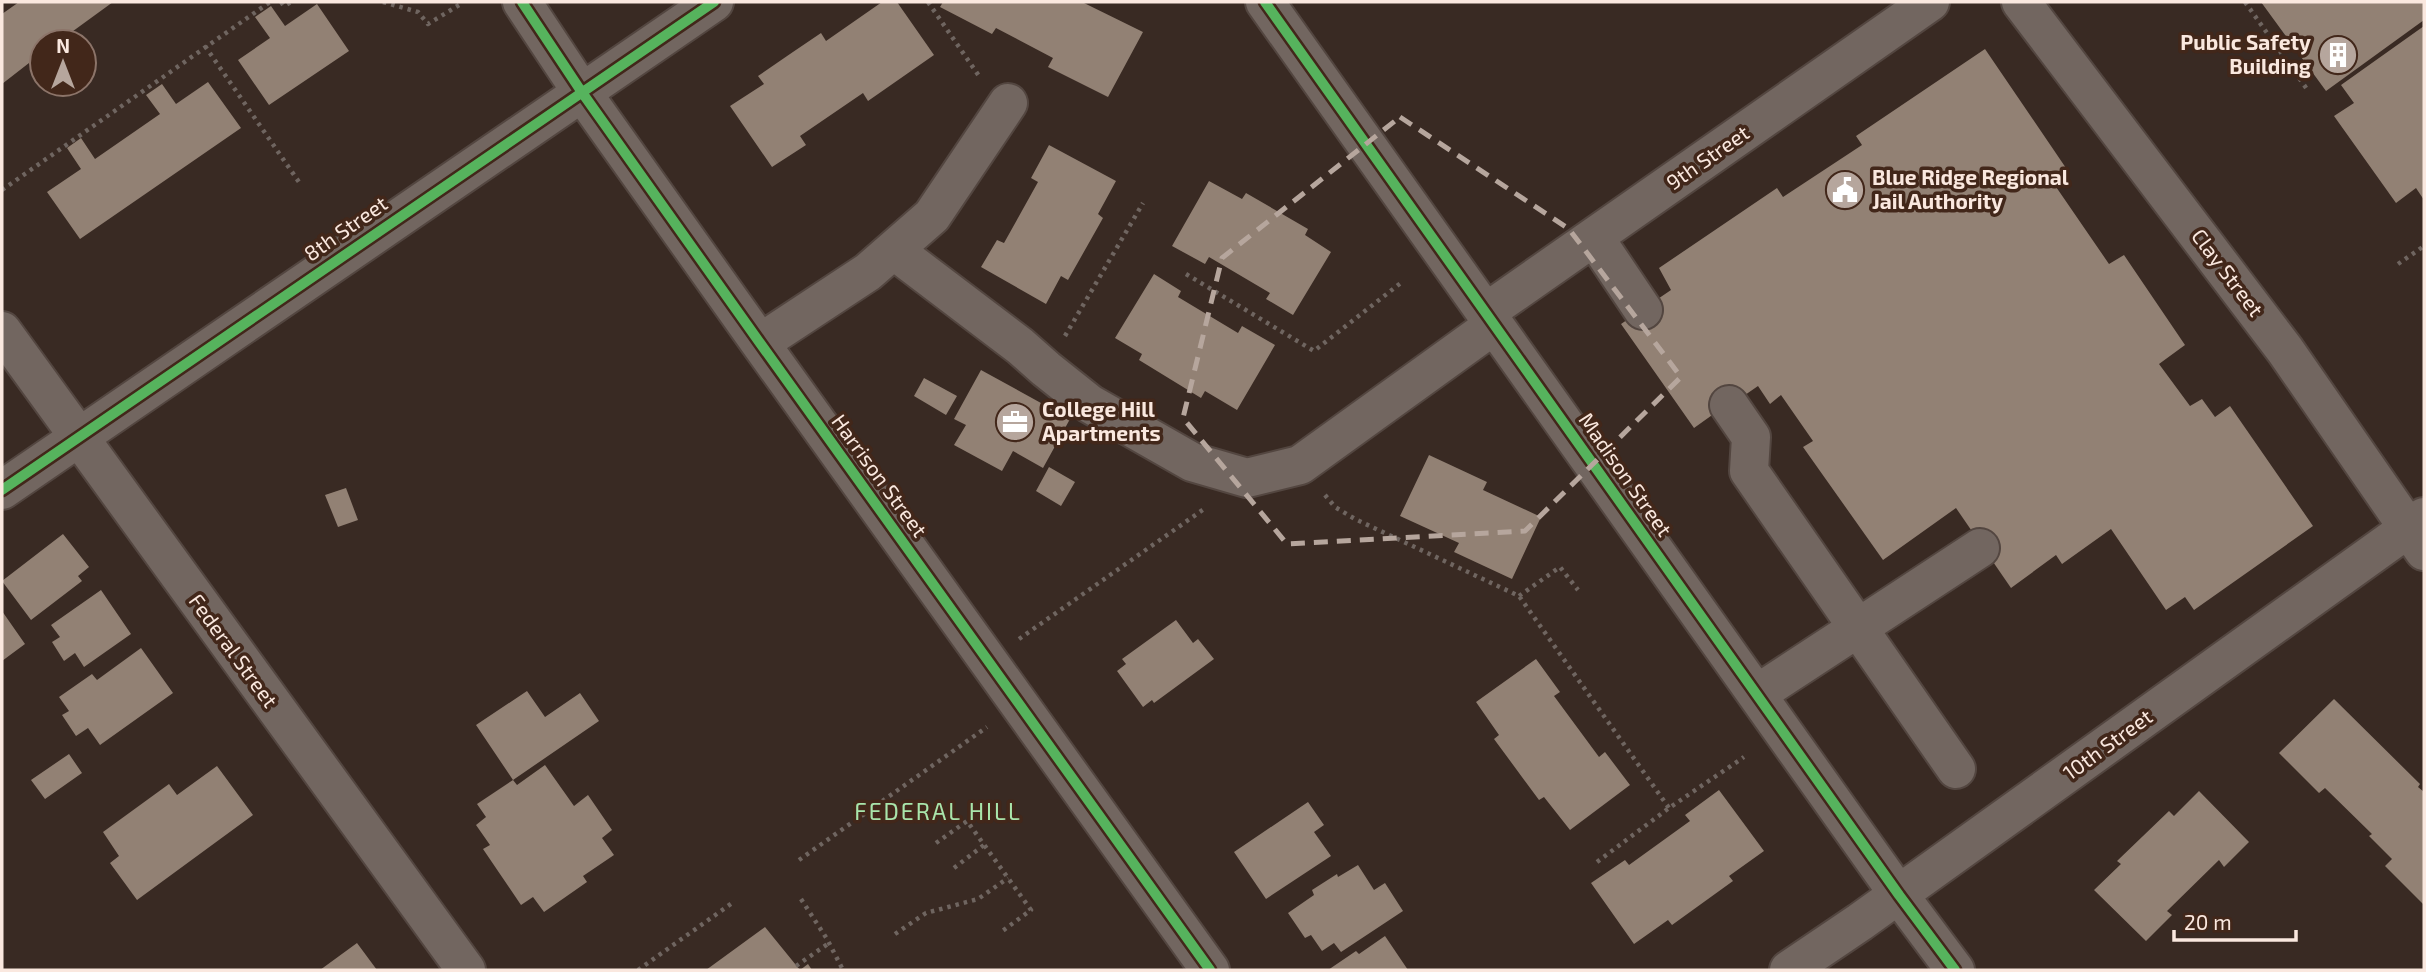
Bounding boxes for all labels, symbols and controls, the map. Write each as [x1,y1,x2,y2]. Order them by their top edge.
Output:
north arrow [28,28,98,98]
place label: Public Safety Building [2180,29,2311,78]
text: N [56,34,70,57]
building icon: Public Safety Building [2317,34,2359,76]
street label: 9th Street [1661,119,1753,194]
place label: Blue Ridge Regional Jail Authority [1872,164,2069,214]
public building icon: Blue Ridge Regional Jail Authority [1824,169,1866,211]
street label: 8th Street [299,190,392,266]
street label: Clay Street [2187,223,2269,321]
place label: College Hill Apartments [1042,396,1161,445]
office icon: College Hill Apartments [994,401,1036,443]
street label: Madison Street [1574,408,1678,541]
street label: Harrison Street [827,409,933,541]
street label: Federal Street [185,588,284,712]
street label: 10th Street [2058,703,2157,785]
district label: FEDERAL HILL [854,797,1022,825]
scale bar [2174,898,2296,942]
text: 20 m [2184,909,2232,934]

